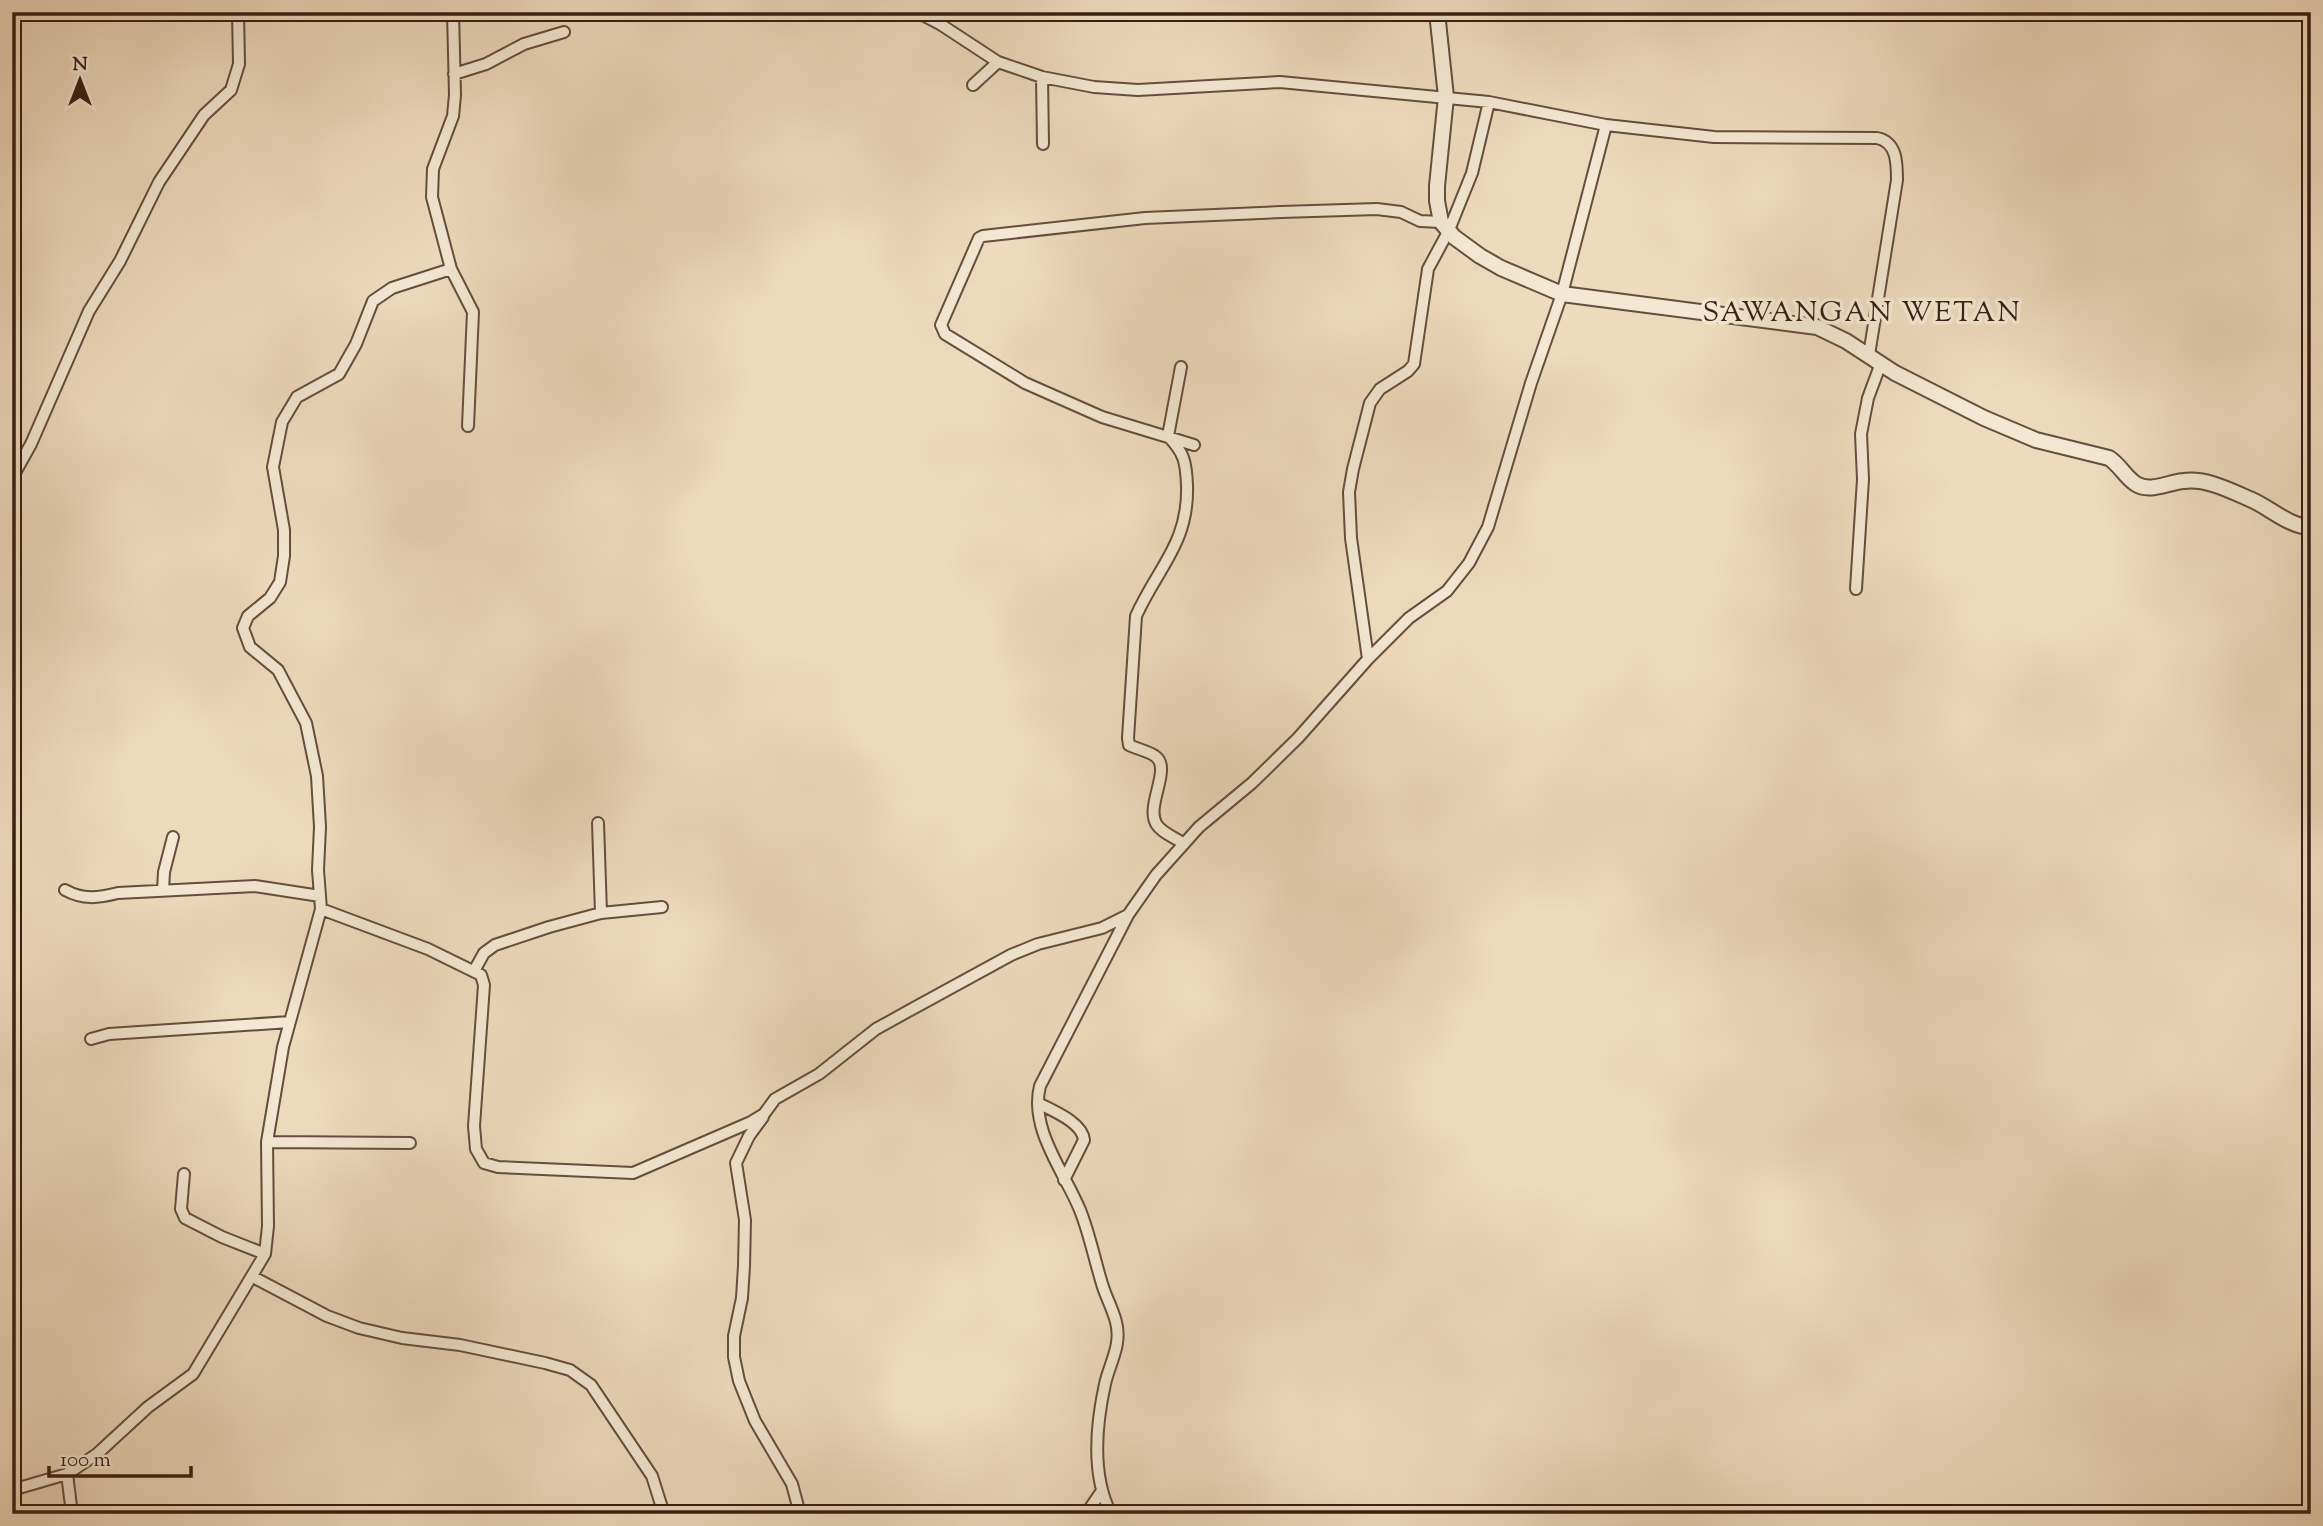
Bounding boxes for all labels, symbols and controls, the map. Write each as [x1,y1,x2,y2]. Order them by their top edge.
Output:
north arrow [46,46,116,116]
text: N [72,52,88,79]
district label: SAWANGAN WETAN [1702,294,2022,334]
scale bar [49,1435,191,1479]
text: 100 m [60,1446,111,1476]

